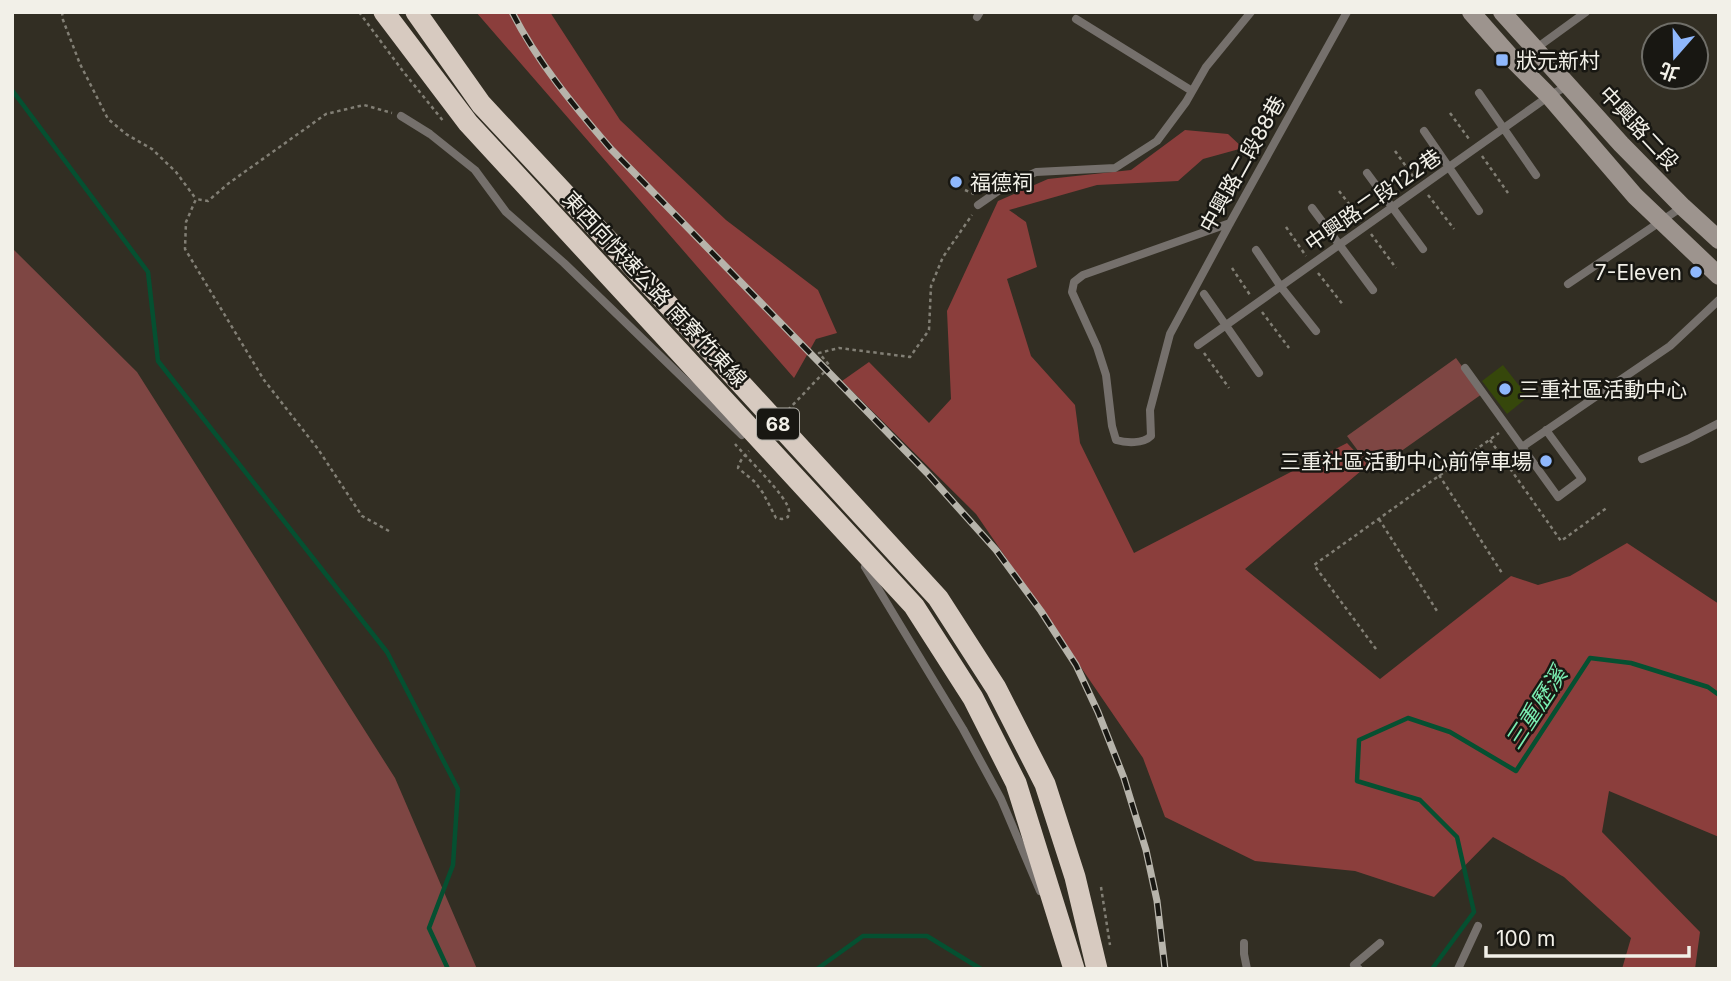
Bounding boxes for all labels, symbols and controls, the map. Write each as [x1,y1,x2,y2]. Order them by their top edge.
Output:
north arrow [1640,21,1710,91]
place label: 狀元新村 [1516,48,1600,73]
marker: 狀元新村 [1494,52,1510,68]
text: 北 [1656,57,1682,86]
street label: 中興路二段 [1594,81,1684,175]
street label: 中興路二段88巷 [1194,91,1290,237]
street label: 中興路二段122巷 [1300,144,1446,256]
place label: 福德祠 [970,170,1033,195]
marker: 福德祠 [948,174,964,190]
street label: 東西向快速公路 南寮竹東線 [558,186,752,392]
place label: 7-Eleven [1595,260,1682,285]
marker: 7-Eleven [1688,264,1704,280]
place label: 三重社區活動中心 [1519,377,1687,402]
marker: 三重社區活動中心 [1497,381,1513,397]
road number: 68 [757,408,799,440]
place label: 三重社區活動中心前停車場 [1280,449,1532,474]
marker: 三重社區活動中心前停車場 [1538,453,1554,469]
water label: 三重歷溪 [1499,659,1574,754]
scale bar [1486,914,1689,958]
text: 100 m [1496,926,1555,951]

